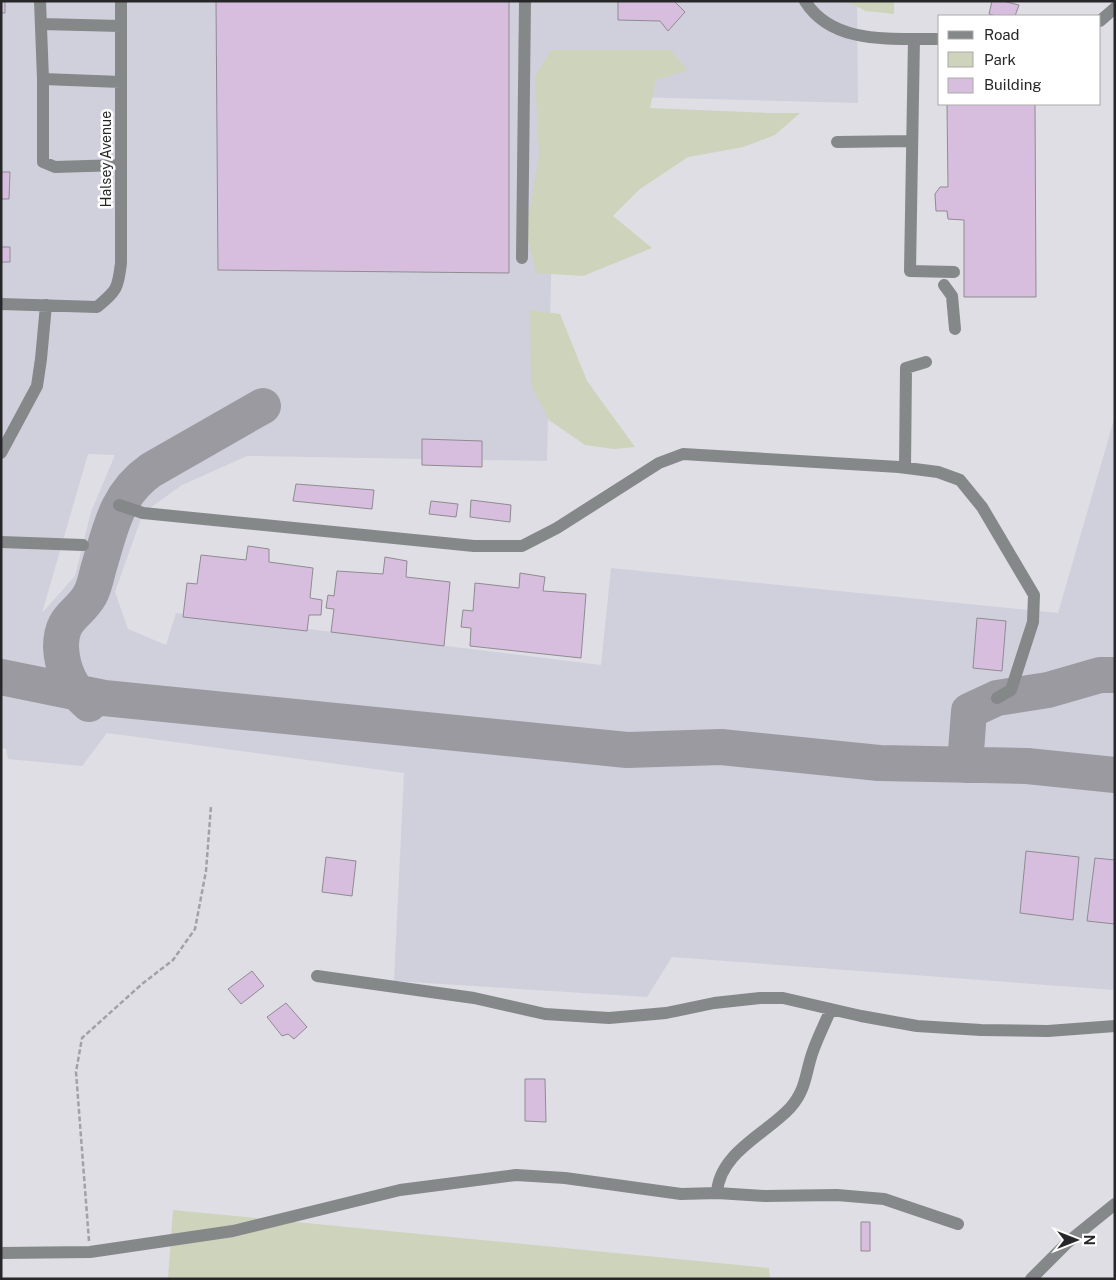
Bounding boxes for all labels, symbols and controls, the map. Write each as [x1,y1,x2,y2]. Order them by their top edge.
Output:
legend [938,15,1101,105]
text: Road [984,26,1020,43]
text: Park [984,51,1016,68]
text: Building [984,76,1042,93]
street label: Halsey Avenue [98,111,114,207]
north arrow [1051,1215,1101,1265]
text: N [1081,1235,1097,1245]

